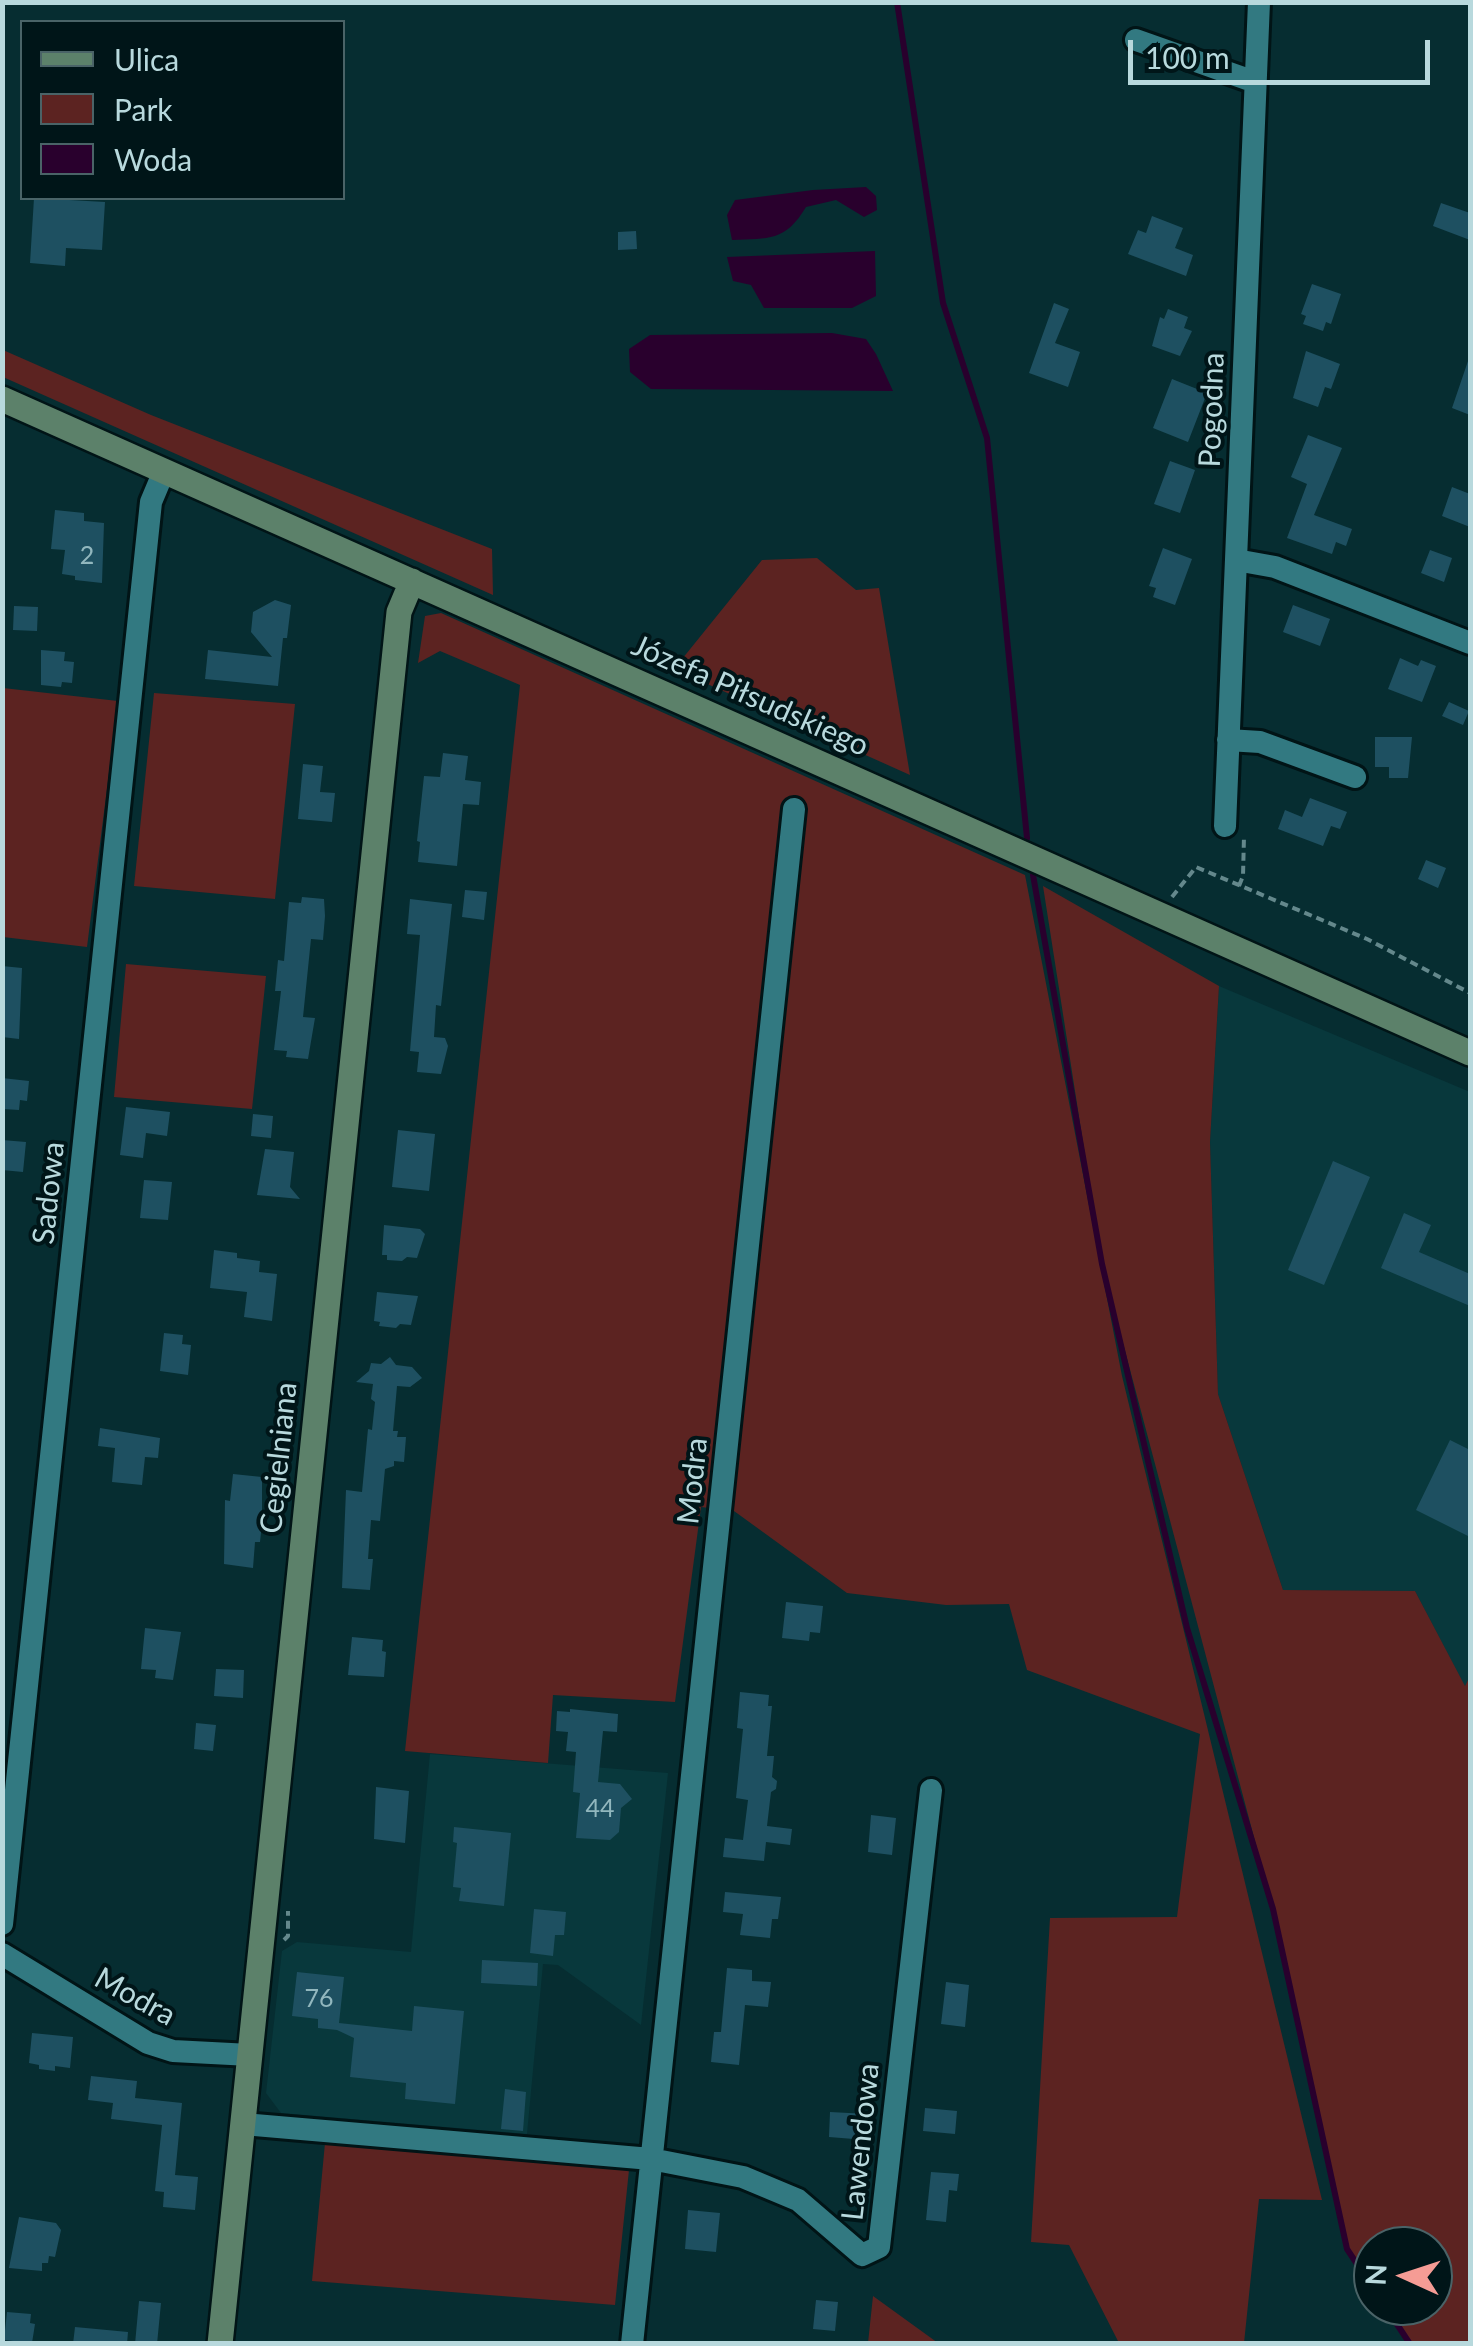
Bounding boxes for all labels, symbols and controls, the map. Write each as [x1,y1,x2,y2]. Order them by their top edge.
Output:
legend [20,20,345,200]
scale bar [1133,20,1436,82]
text: 100 m [1145,39,1230,75]
text: Ulica [114,41,179,77]
text: Park [114,91,173,127]
text: Woda [114,141,192,177]
street label: Pogodna [1192,352,1232,468]
house number: 2 [80,541,94,571]
street label: Józefa Piłsudskiego [626,628,874,764]
street label: Sadowa [26,1140,72,1246]
street label: Cegielniana [253,1381,305,1535]
street label: Modra [671,1436,715,1526]
house number: 44 [586,1794,614,1824]
street label: Modra [88,1960,182,2034]
house number: 76 [305,1984,333,2014]
street label: Lawendowa [835,2062,887,2222]
north arrow [1353,2226,1453,2326]
text: N [1357,2263,1393,2286]

